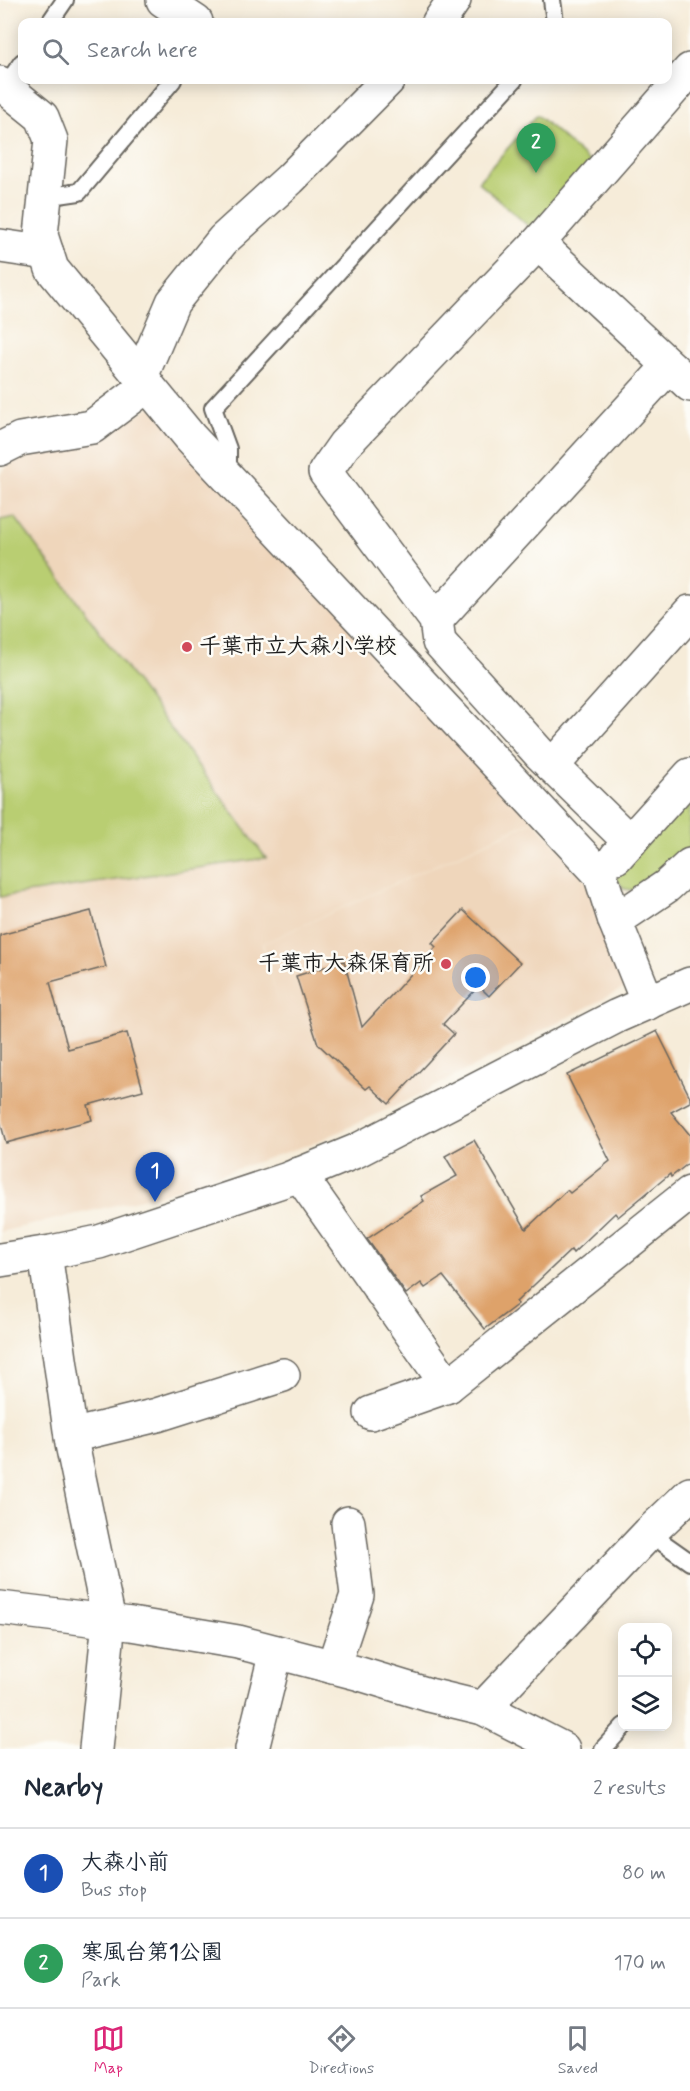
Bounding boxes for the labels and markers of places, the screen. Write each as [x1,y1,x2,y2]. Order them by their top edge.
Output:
pin: 2 [516,124,556,173]
place label: 千葉市立大森小学校 [199,633,397,661]
marker: 千葉市立大森小学校 [180,640,194,654]
place label: 千葉市大森保育所 [258,950,434,978]
marker: 千葉市大森保育所 [439,957,453,971]
pin: 1 [136,1152,174,1202]

